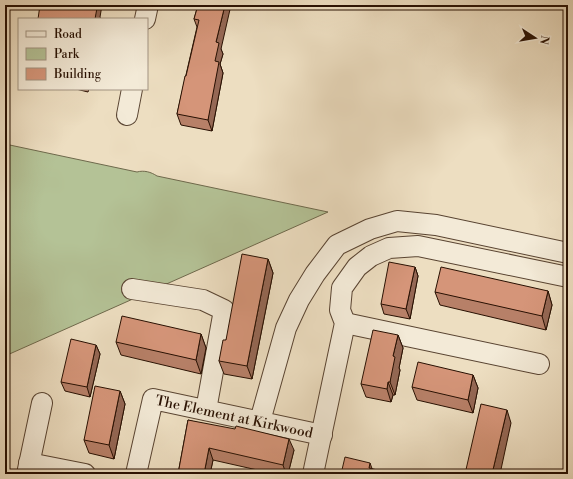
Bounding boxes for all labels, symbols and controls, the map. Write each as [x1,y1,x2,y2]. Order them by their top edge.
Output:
legend [18,18,148,90]
north arrow [515,18,555,58]
text: Road [54,27,82,42]
text: N [536,34,552,46]
text: Park [54,47,80,62]
text: Building [53,67,102,82]
street label: The Element at Kirkwood [154,392,315,443]

